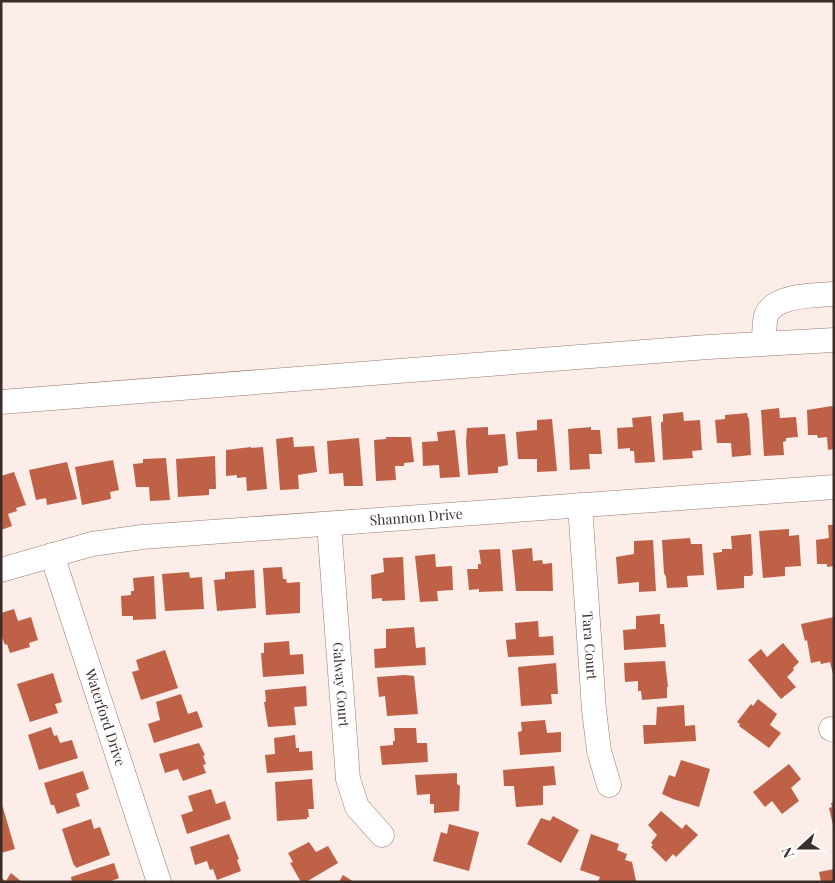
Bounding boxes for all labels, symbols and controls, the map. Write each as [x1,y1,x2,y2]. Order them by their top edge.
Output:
street label: Shannon Drive [369,504,463,530]
street label: Tara Court [578,611,602,682]
street label: Galway Court [329,641,354,729]
street label: Waterford Drive [81,665,130,768]
north arrow [775,823,825,873]
text: N [777,845,798,861]

